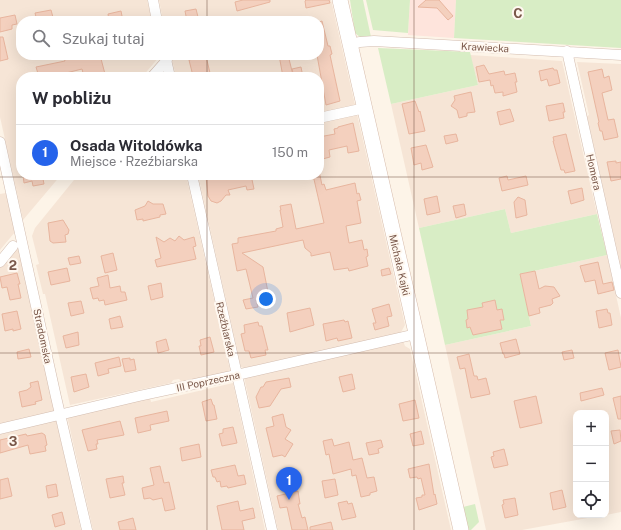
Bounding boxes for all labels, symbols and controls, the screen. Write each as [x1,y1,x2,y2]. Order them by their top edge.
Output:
text: C [513,6,523,21]
search box [16,16,324,60]
icon: search [30,27,52,49]
text: Szukaj tutaj [62,30,145,47]
street label: Krawiecka [461,40,509,54]
text: W pobliżu [32,88,111,108]
text: Osada Witoldówka [70,137,202,154]
text: 1 [42,145,48,160]
text: 150 m [272,145,308,160]
street label: Homera [584,153,604,191]
text: Miejsce · Rzeźbiarska [70,154,198,169]
street label: Michała Kajki [387,233,413,297]
text: 2 [9,258,17,273]
your location [256,289,276,309]
street label: Rzeźbiarska [214,300,238,358]
street label: Stradomska [31,307,55,365]
street label: III Poprzeczna [175,368,241,394]
map controls [573,410,609,518]
button: + [573,410,609,446]
text: 3 [9,434,18,449]
button: − [573,446,609,482]
pin: 1 [276,467,302,500]
button: locate [573,482,609,518]

